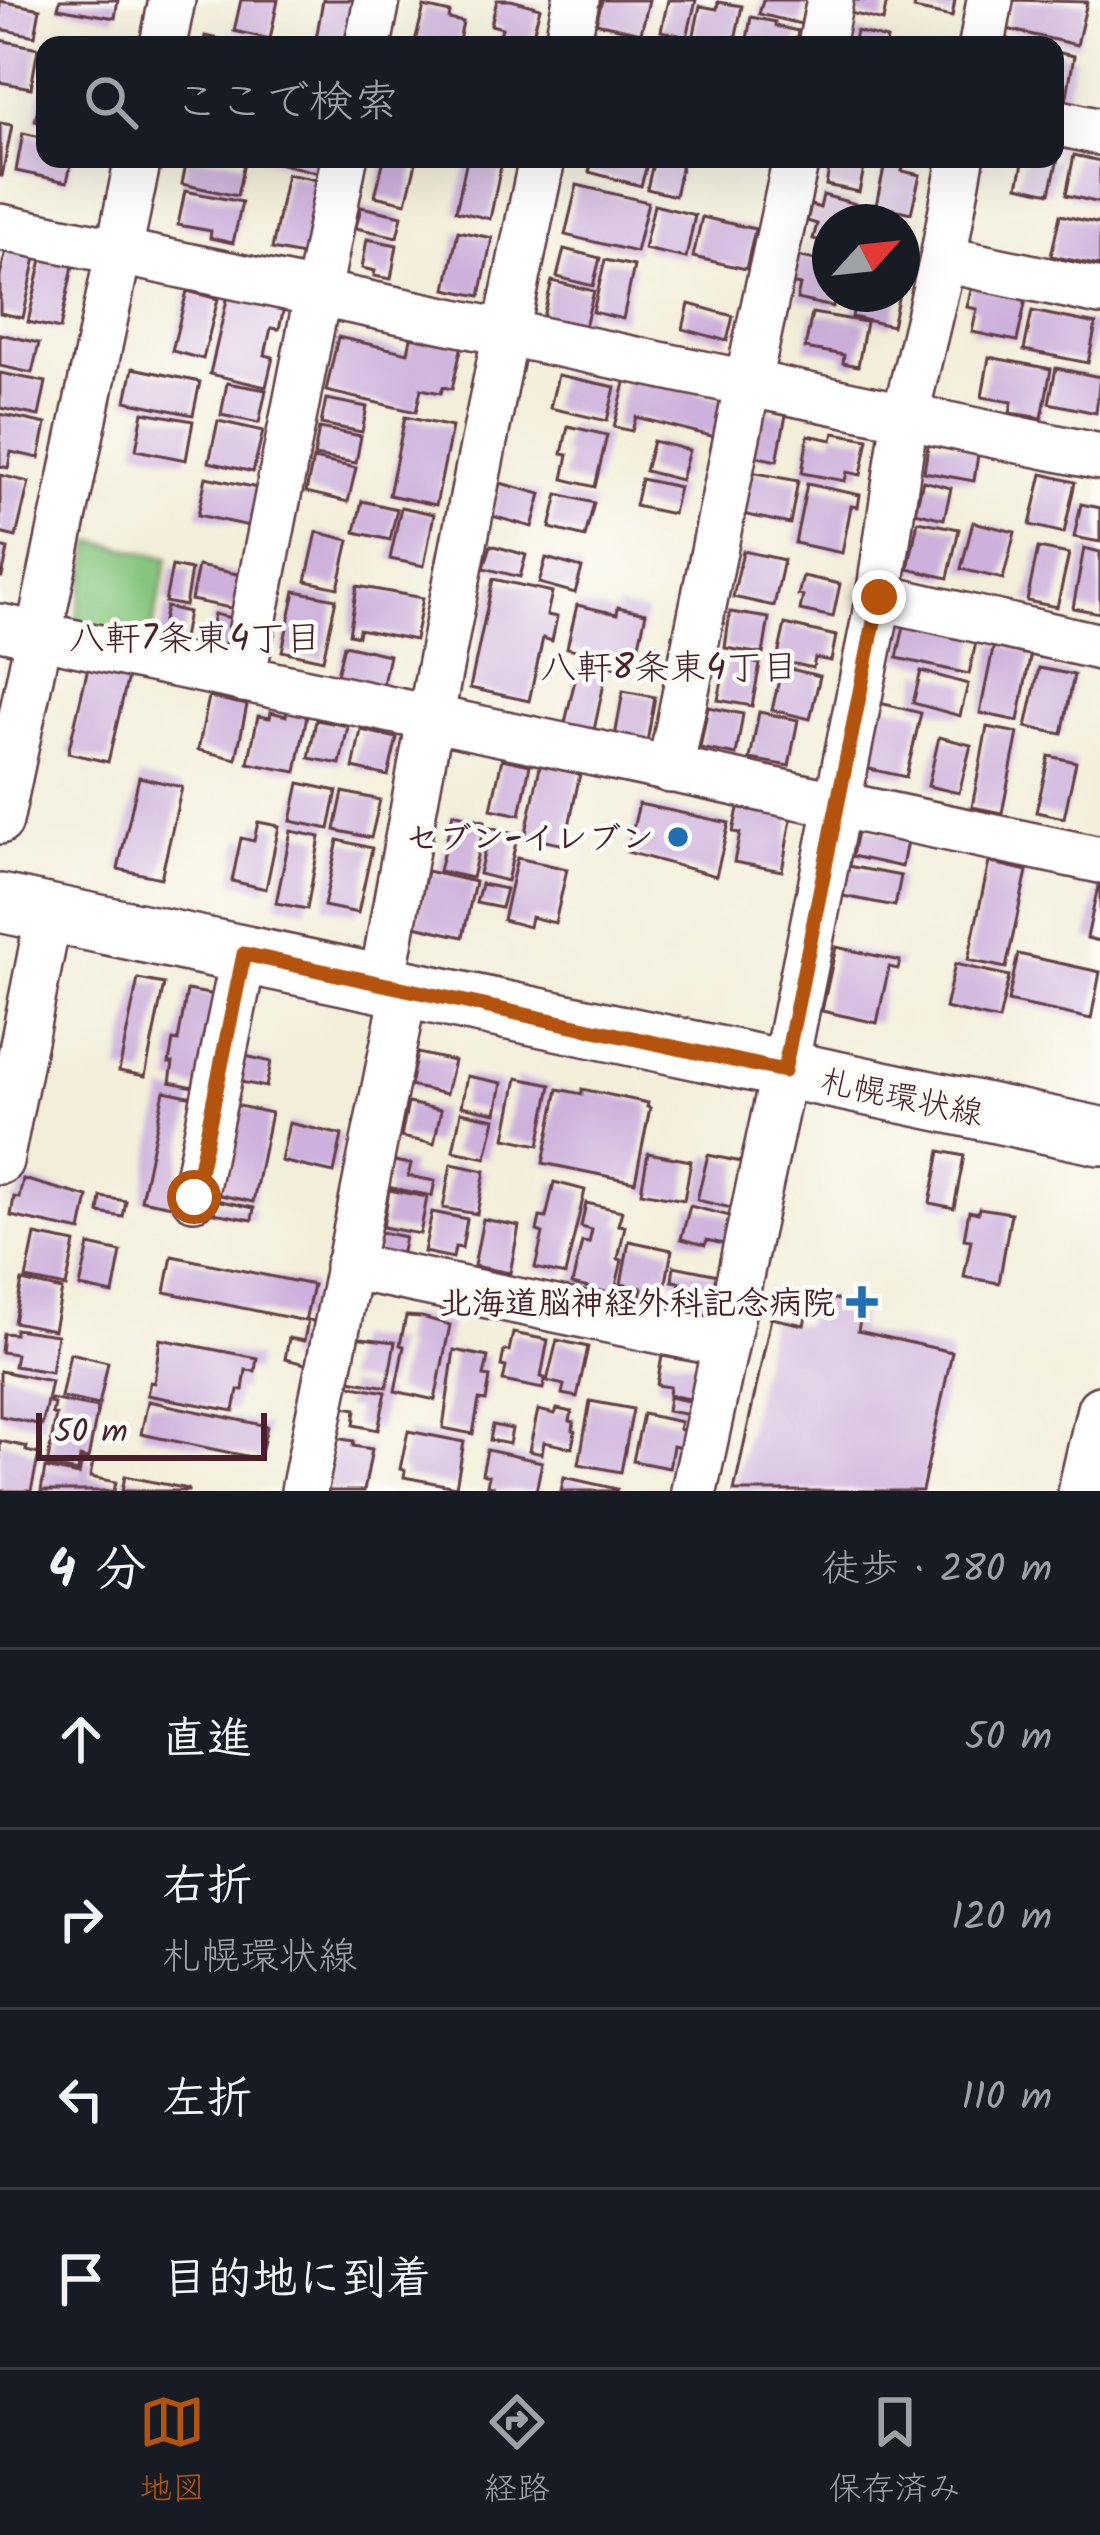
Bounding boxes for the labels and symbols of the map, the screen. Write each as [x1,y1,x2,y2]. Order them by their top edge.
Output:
north arrow [812,204,920,312]
route end [852,570,906,624]
district label: 八軒7条東4丁目 [69,612,321,669]
district label: 八軒8条東4丁目 [540,641,798,698]
place label: セブン-イレブン [405,814,654,867]
marker: セブン-イレブン [665,824,691,850]
street label: 札幌環状線 [815,1056,987,1142]
route start [167,1170,221,1224]
place label: 北海道脳神経外科記念病院 [439,1279,835,1332]
marker: 北海道脳神経外科記念病院 [846,1286,878,1318]
scale bar [36,1407,267,1460]

